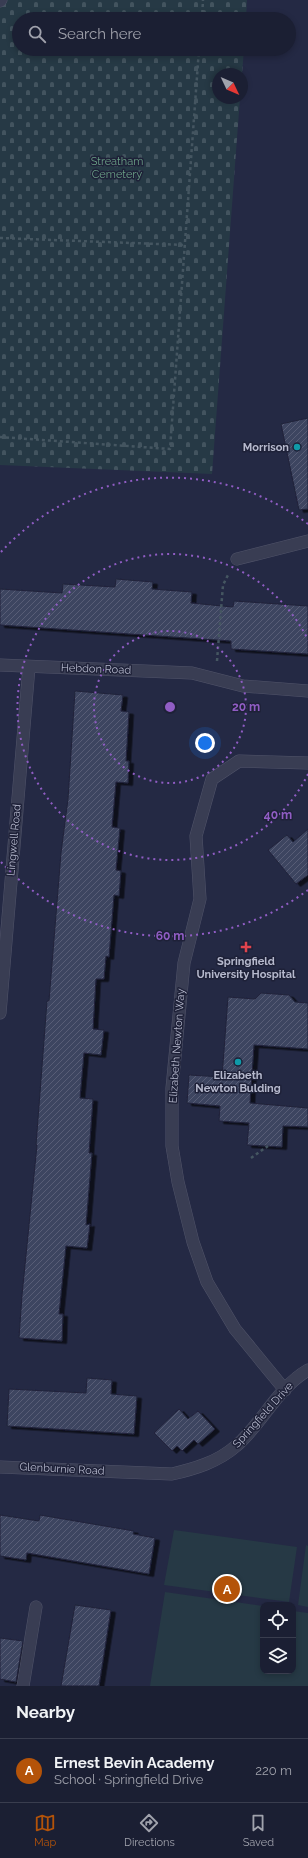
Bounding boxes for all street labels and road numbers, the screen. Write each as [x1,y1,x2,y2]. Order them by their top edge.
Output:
street label: Hebdon Road [61,661,131,677]
street label: Lingwell Road [4,803,24,876]
street label: Elizabeth Newton Way [167,988,187,1104]
street label: Springfield Drive [230,1379,296,1450]
street label: Glenburnie Road [19,1460,105,1478]

